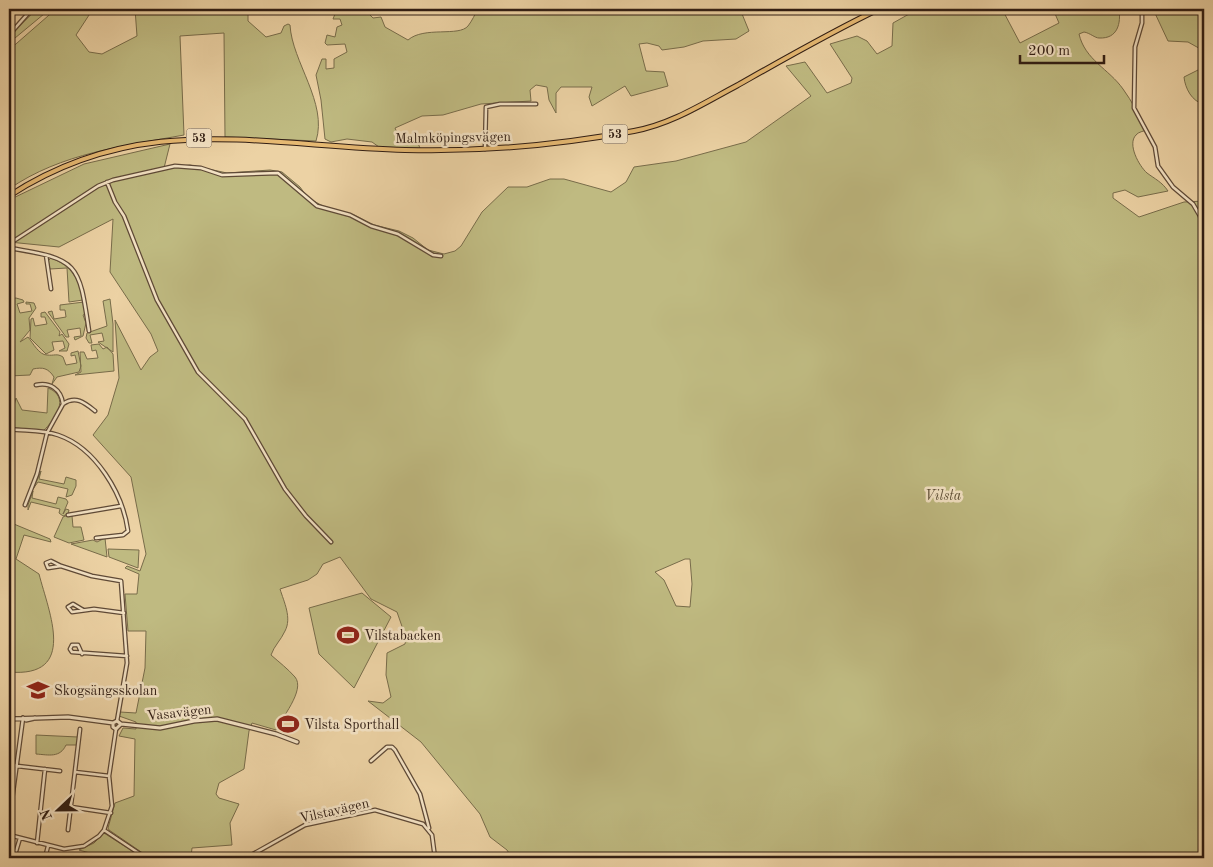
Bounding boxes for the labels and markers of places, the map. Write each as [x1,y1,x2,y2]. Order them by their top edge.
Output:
sports icon: Vilstabacken [335,622,361,648]
place label: Vilstabacken [364,629,442,643]
school or university icon: Skogsängsskolan [25,677,51,703]
place label: Skogsängsskolan [54,684,158,698]
sports icon: Vilsta Sporthall [275,711,301,737]
place label: Vilsta Sporthall [304,718,399,732]

